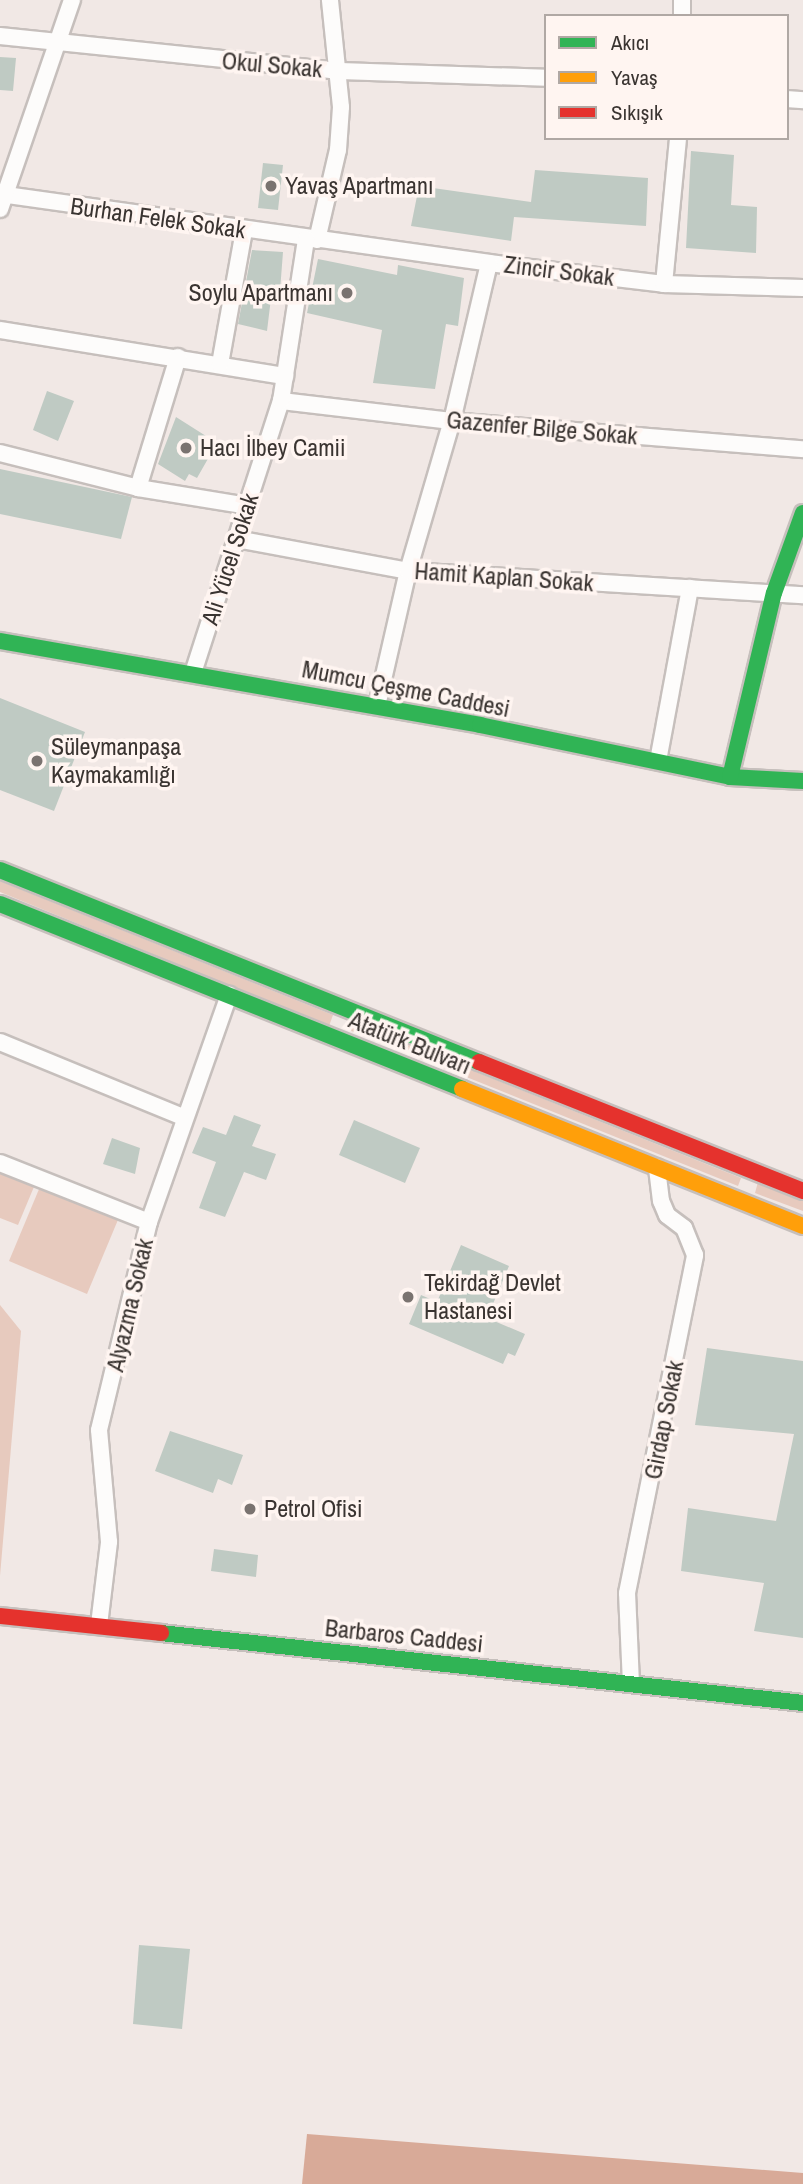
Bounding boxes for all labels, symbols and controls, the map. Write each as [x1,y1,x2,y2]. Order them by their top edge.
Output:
legend [544,14,789,140]
text: Akıcı [611,28,649,57]
street label: Okul Sokak [221,46,323,84]
text: Yavaş [611,63,658,92]
text: Sıkışık [611,98,663,127]
place label: Yavaş Apartmanı [285,172,435,200]
marker: Yavaş Apartmanı [263,178,279,194]
street label: Burhan Felek Sokak [69,191,247,245]
street label: Zincir Sokak [502,250,616,292]
place label: Soylu Apartmanı [188,279,333,307]
marker: Soylu Apartmanı [339,285,355,301]
street label: Gazenfer Bilge Sokak [445,405,639,451]
place label: Hacı İlbey Camii [200,434,345,462]
marker: Hacı İlbey Camii [178,440,194,456]
street label: Ali Yücel Sokak [195,490,265,628]
street label: Hamit Kaplan Sokak [414,556,594,598]
street label: Mumcu Çeşme Caddesi [300,655,512,723]
place label: Süleymanpaşa Kaymakamlığı [51,733,181,789]
marker: Süleymanpaşa Kaymakamlığı [29,753,45,769]
street label: Atatürk Bulvarı [345,1005,475,1081]
street label: Alyazma Sokak [101,1236,159,1374]
place label: Tekirdağ Devlet Hastanesi [424,1269,561,1325]
marker: Tekirdağ Devlet Hastanesi [398,1287,418,1307]
street label: Girdap Sokak [638,1358,690,1482]
place label: Petrol Ofisi [264,1495,362,1523]
marker: Petrol Ofisi [242,1501,258,1517]
street label: Barbaros Caddesi [324,1613,484,1659]

